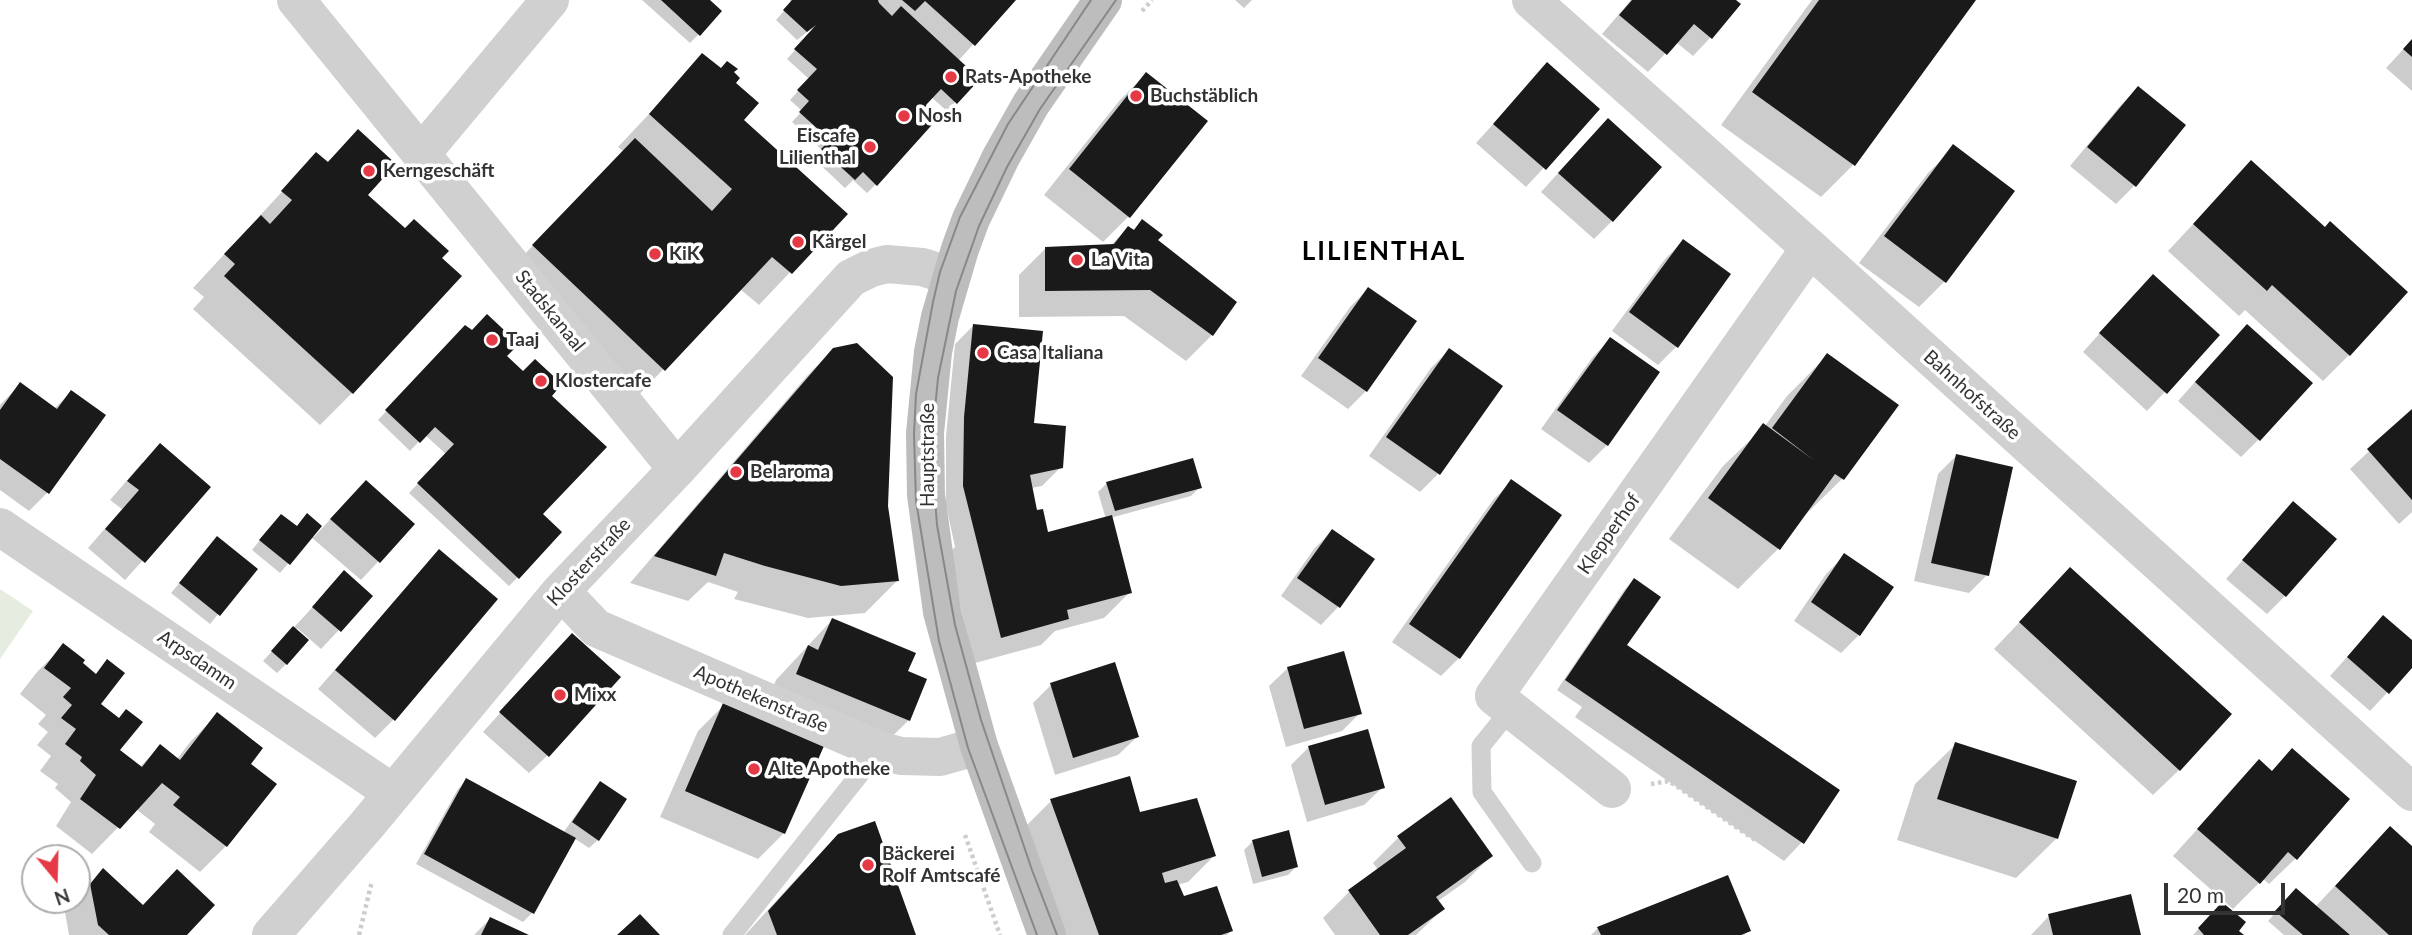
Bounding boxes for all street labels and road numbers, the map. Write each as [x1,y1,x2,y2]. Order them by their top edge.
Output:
street label: Stadskanaal [510,266,590,356]
street label: Bahnhofstraße [1919,345,2025,445]
street label: Hauptstraße [917,403,939,507]
street label: Klepperhof [1573,489,1645,579]
street label: Klosterstraße [542,513,636,611]
street label: Arpsdamm [153,625,241,695]
street label: Apothekenstraße [690,660,832,738]

